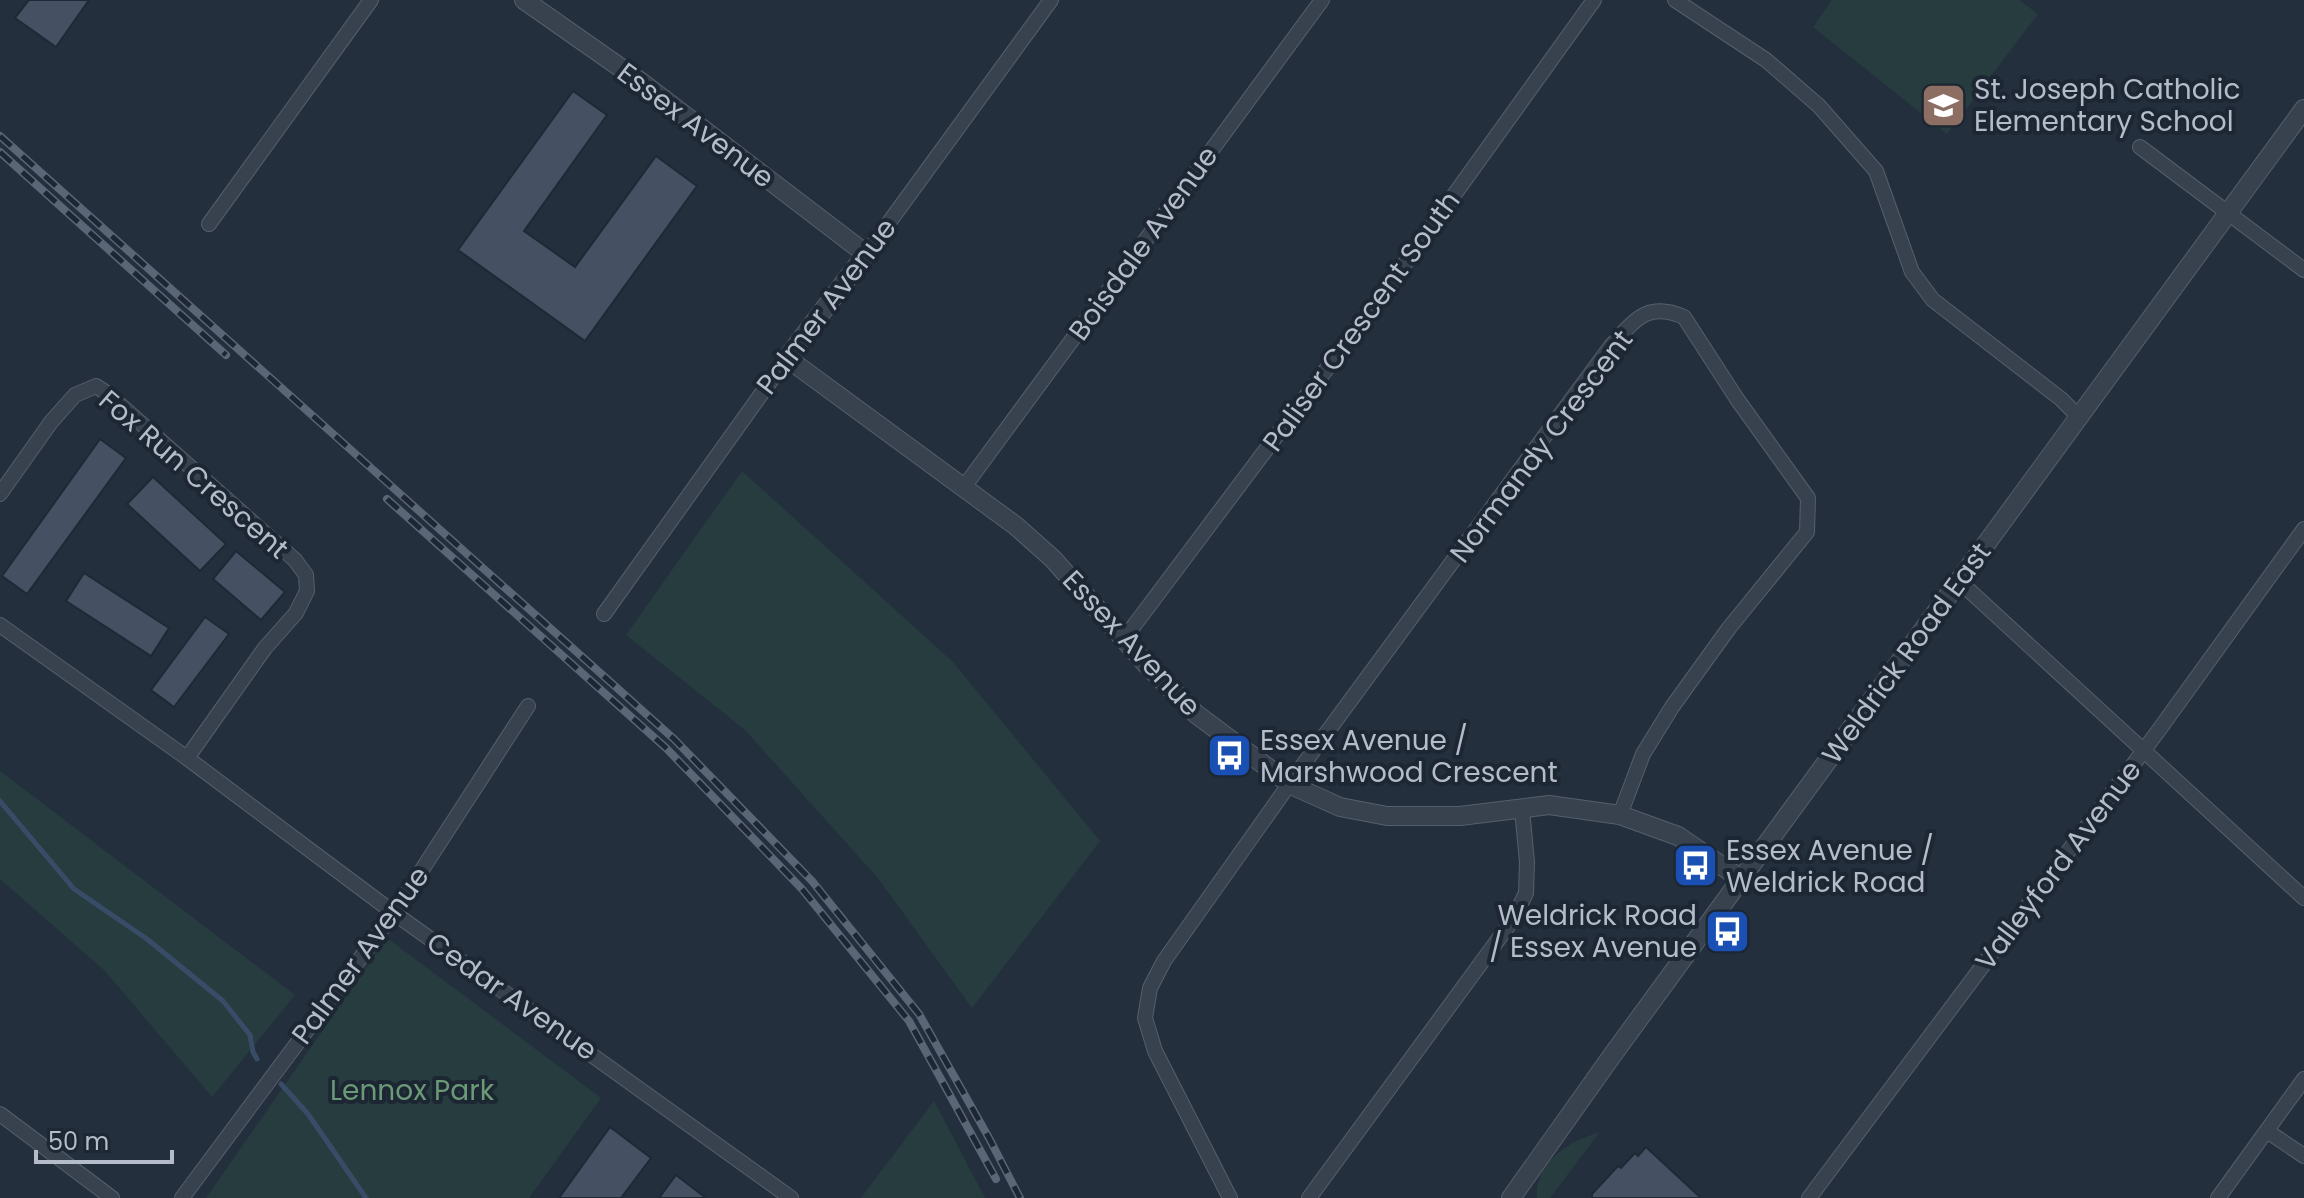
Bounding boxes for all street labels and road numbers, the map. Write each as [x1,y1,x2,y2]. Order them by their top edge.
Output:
street label: Essex Avenue [609,54,782,197]
street label: Boisdale Avenue [1060,138,1227,348]
street label: Paliser Crescent South [1254,183,1469,459]
street label: Palmer Avenue [747,210,906,402]
street label: Normandy Crescent [1441,322,1642,571]
street label: Fox Run Crescent [90,381,297,568]
street label: Weldrick Road East [1813,535,2000,772]
street label: Essex Avenue [1054,562,1210,725]
street label: Valleyford Avenue [1966,752,2150,978]
street label: Palmer Avenue [283,858,438,1052]
street label: Cedar Avenue [419,923,605,1070]

